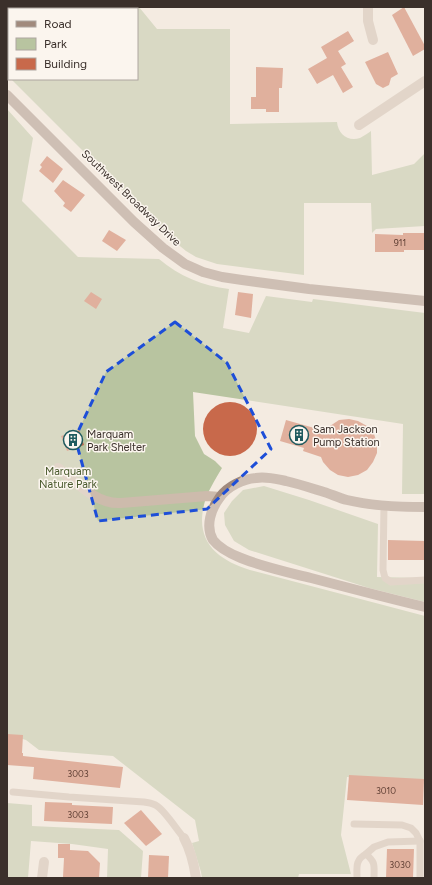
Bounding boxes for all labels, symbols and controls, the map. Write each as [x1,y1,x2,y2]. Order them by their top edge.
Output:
legend [8,8,138,80]
text: Road [44,17,72,31]
text: Park [44,37,67,51]
text: Building [44,57,87,71]
street label: Southwest Broadway Drive [79,147,183,249]
house number: 911 [394,237,406,248]
place label: Sam Jackson Pump Station [313,423,380,449]
building icon: Sam Jackson Pump Station [288,424,310,446]
place label: Marquam Park Shelter [87,428,146,454]
building icon: Marquam Park Shelter [62,429,84,451]
park label: Marquam Nature Park [39,465,98,491]
house number: 3003 [67,768,89,779]
house number: 3010 [376,785,396,796]
house number: 3003 [67,809,89,820]
house number: 3030 [389,859,411,870]

